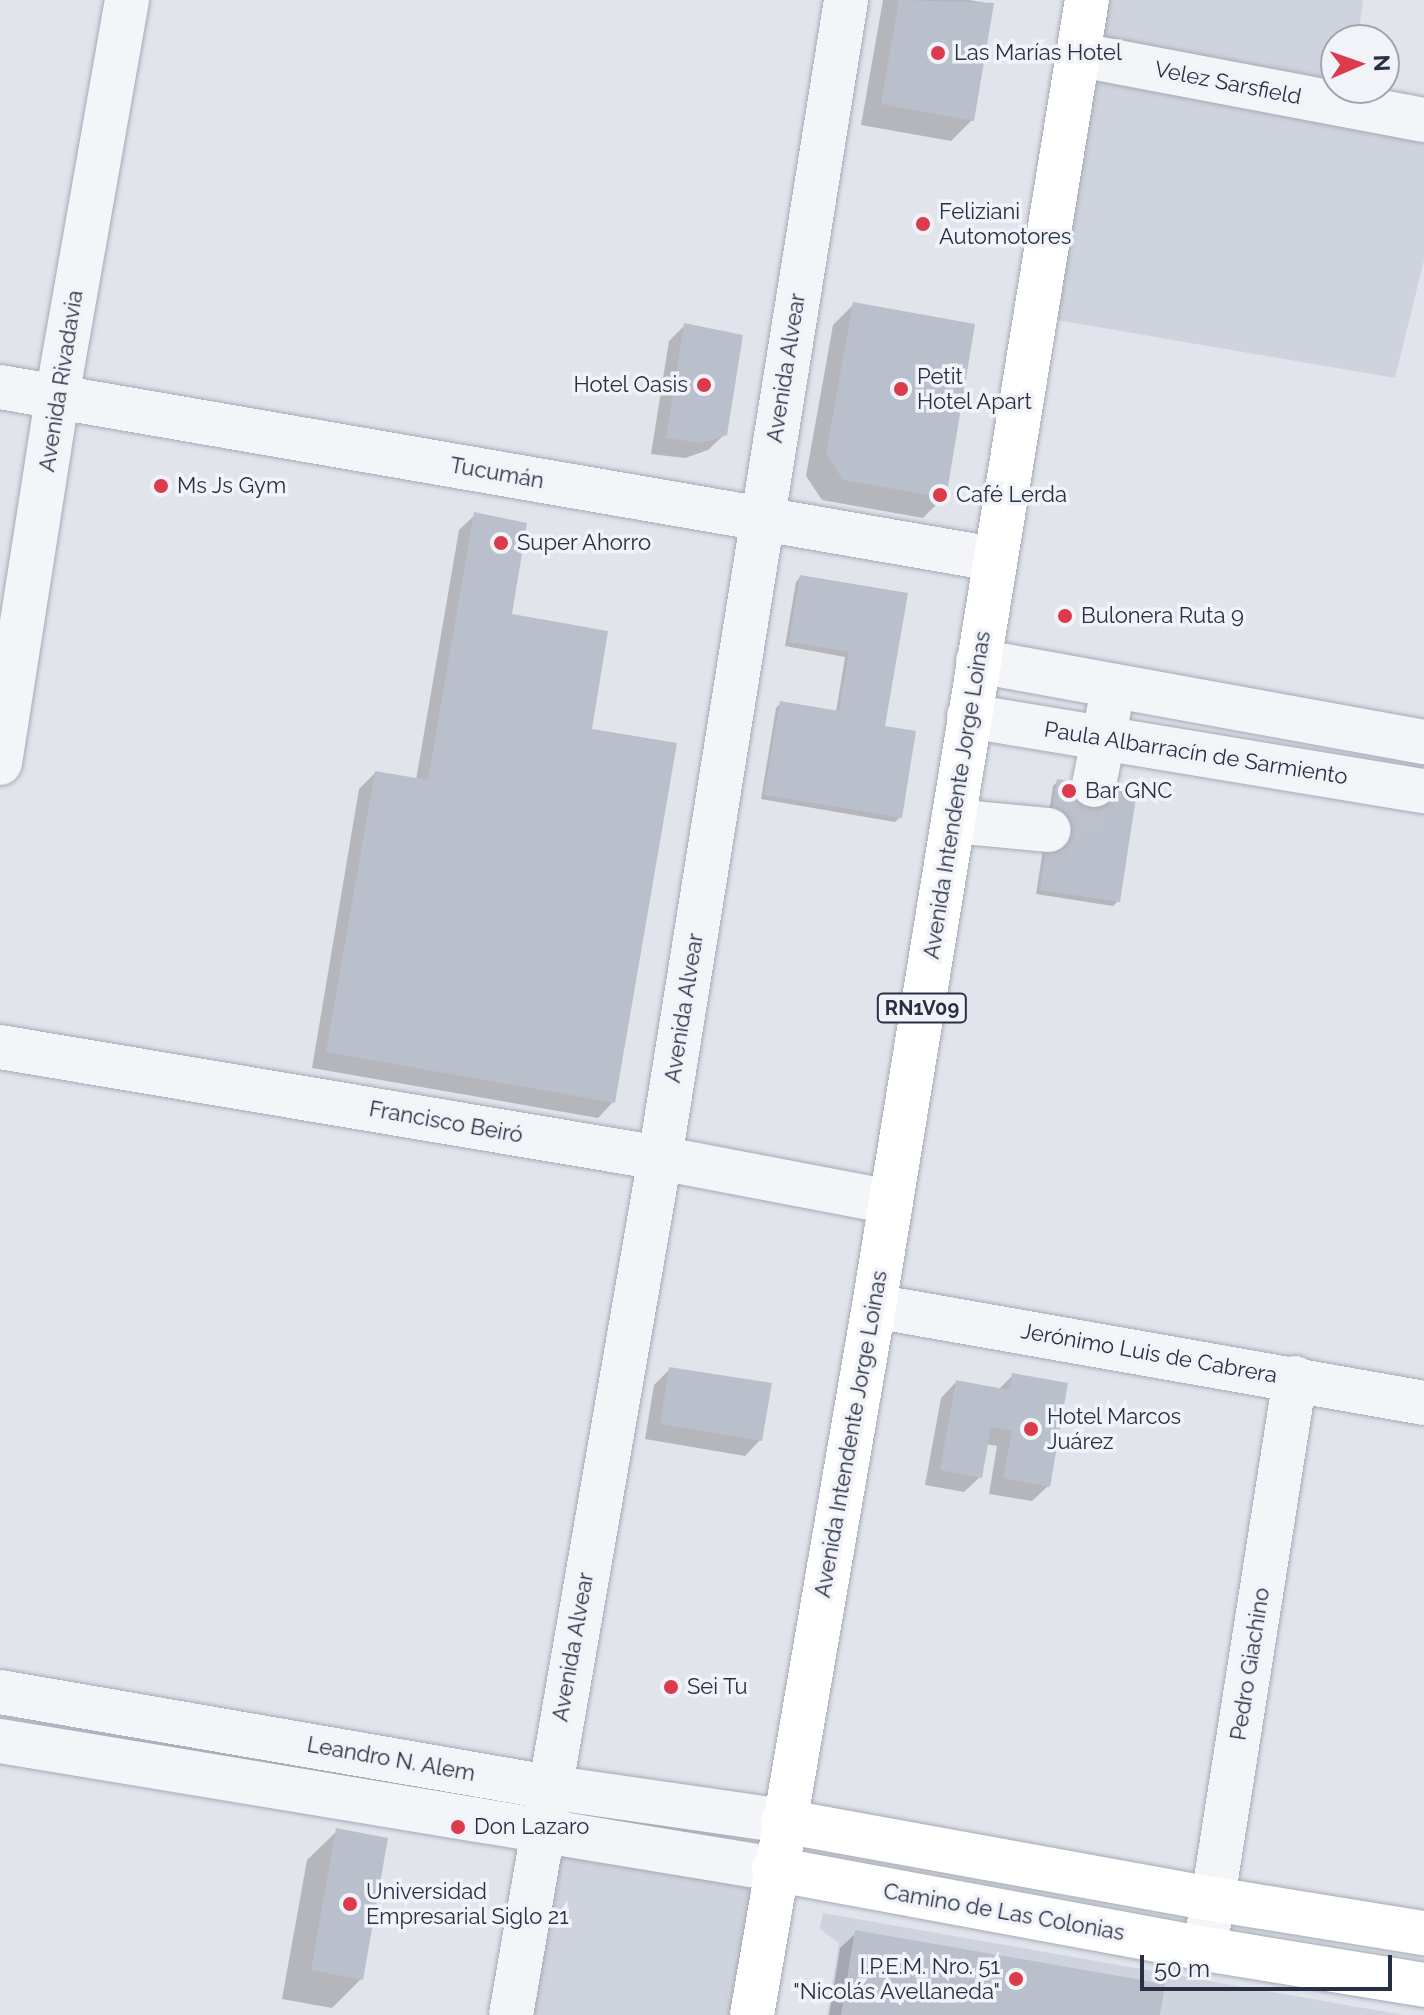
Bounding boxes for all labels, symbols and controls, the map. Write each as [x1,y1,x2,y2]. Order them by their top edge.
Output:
north arrow [1320,24,1400,104]
place label: Las Marías Hotel [954,40,1122,66]
marker: Las Marías Hotel [929,44,947,62]
text: N [1369,54,1395,72]
street label: Velez Sarsfield [1152,56,1304,110]
place label: Feliziani Automotores [939,198,1071,250]
marker: Feliziani Automotores [914,215,932,233]
street label: Avenida Rivadavia [34,288,88,474]
street label: Avenida Alvear [761,291,811,445]
place label: Petit Hotel Apart [917,363,1033,414]
place label: Hotel Oasis [573,372,688,398]
marker: Hotel Oasis [695,376,713,394]
marker: Petit Hotel Apart [892,380,910,398]
street label: Tucumán [448,452,546,494]
place label: Ms Js Gym [177,473,287,499]
marker: Ms Js Gym [152,477,170,495]
place label: Café Lerda [956,482,1067,508]
marker: Café Lerda [931,486,949,504]
place label: Super Ahorro [517,530,652,556]
marker: Super Ahorro [492,534,510,552]
place label: Bulonera Ruta 9 [1081,603,1244,629]
marker: Bulonera Ruta 9 [1056,607,1074,625]
street label: Avenida Intendente Jorge Loinas [918,629,996,961]
street label: Paula Albarracín de Sarmiento [1042,716,1350,790]
place label: Bar GNC [1085,778,1173,804]
marker: Bar GNC [1060,782,1078,800]
street label: Avenida Alvear [659,931,709,1085]
road number: RN1V09 [876,992,968,1024]
street label: Francisco Beiró [367,1095,525,1149]
street label: Avenida Intendente Jorge Loinas [809,1268,893,1600]
street label: Jerónimo Luis de Cabrera [1019,1317,1279,1389]
place label: Hotel Marcos Juárez [1047,1403,1182,1454]
marker: Hotel Marcos Juárez [1022,1420,1040,1438]
street label: Avenida Alvear [547,1570,599,1724]
street label: Pedro Giachino [1225,1586,1275,1742]
place label: Sei Tu [687,1674,748,1700]
marker: Sei Tu [662,1678,680,1696]
street label: Leandro N. Alem [305,1731,477,1787]
place label: Don Lazaro [474,1814,589,1840]
marker: Don Lazaro [449,1818,467,1836]
place label: Universidad Empresarial Siglo 21 [366,1878,569,1930]
street label: Camino de Las Colonias [881,1878,1127,1946]
marker: Universidad Empresarial Siglo 21 [341,1895,359,1913]
scale bar [1144,1939,1396,1989]
place label: I.P.E.M. Nro. 51 "Nicolás Avellaneda" [793,1953,1000,2004]
text: 50 m [1154,1954,1210,1983]
marker: I.P.E.M. Nro. 51 "Nicolás Avellaneda" [1007,1970,1025,1988]

